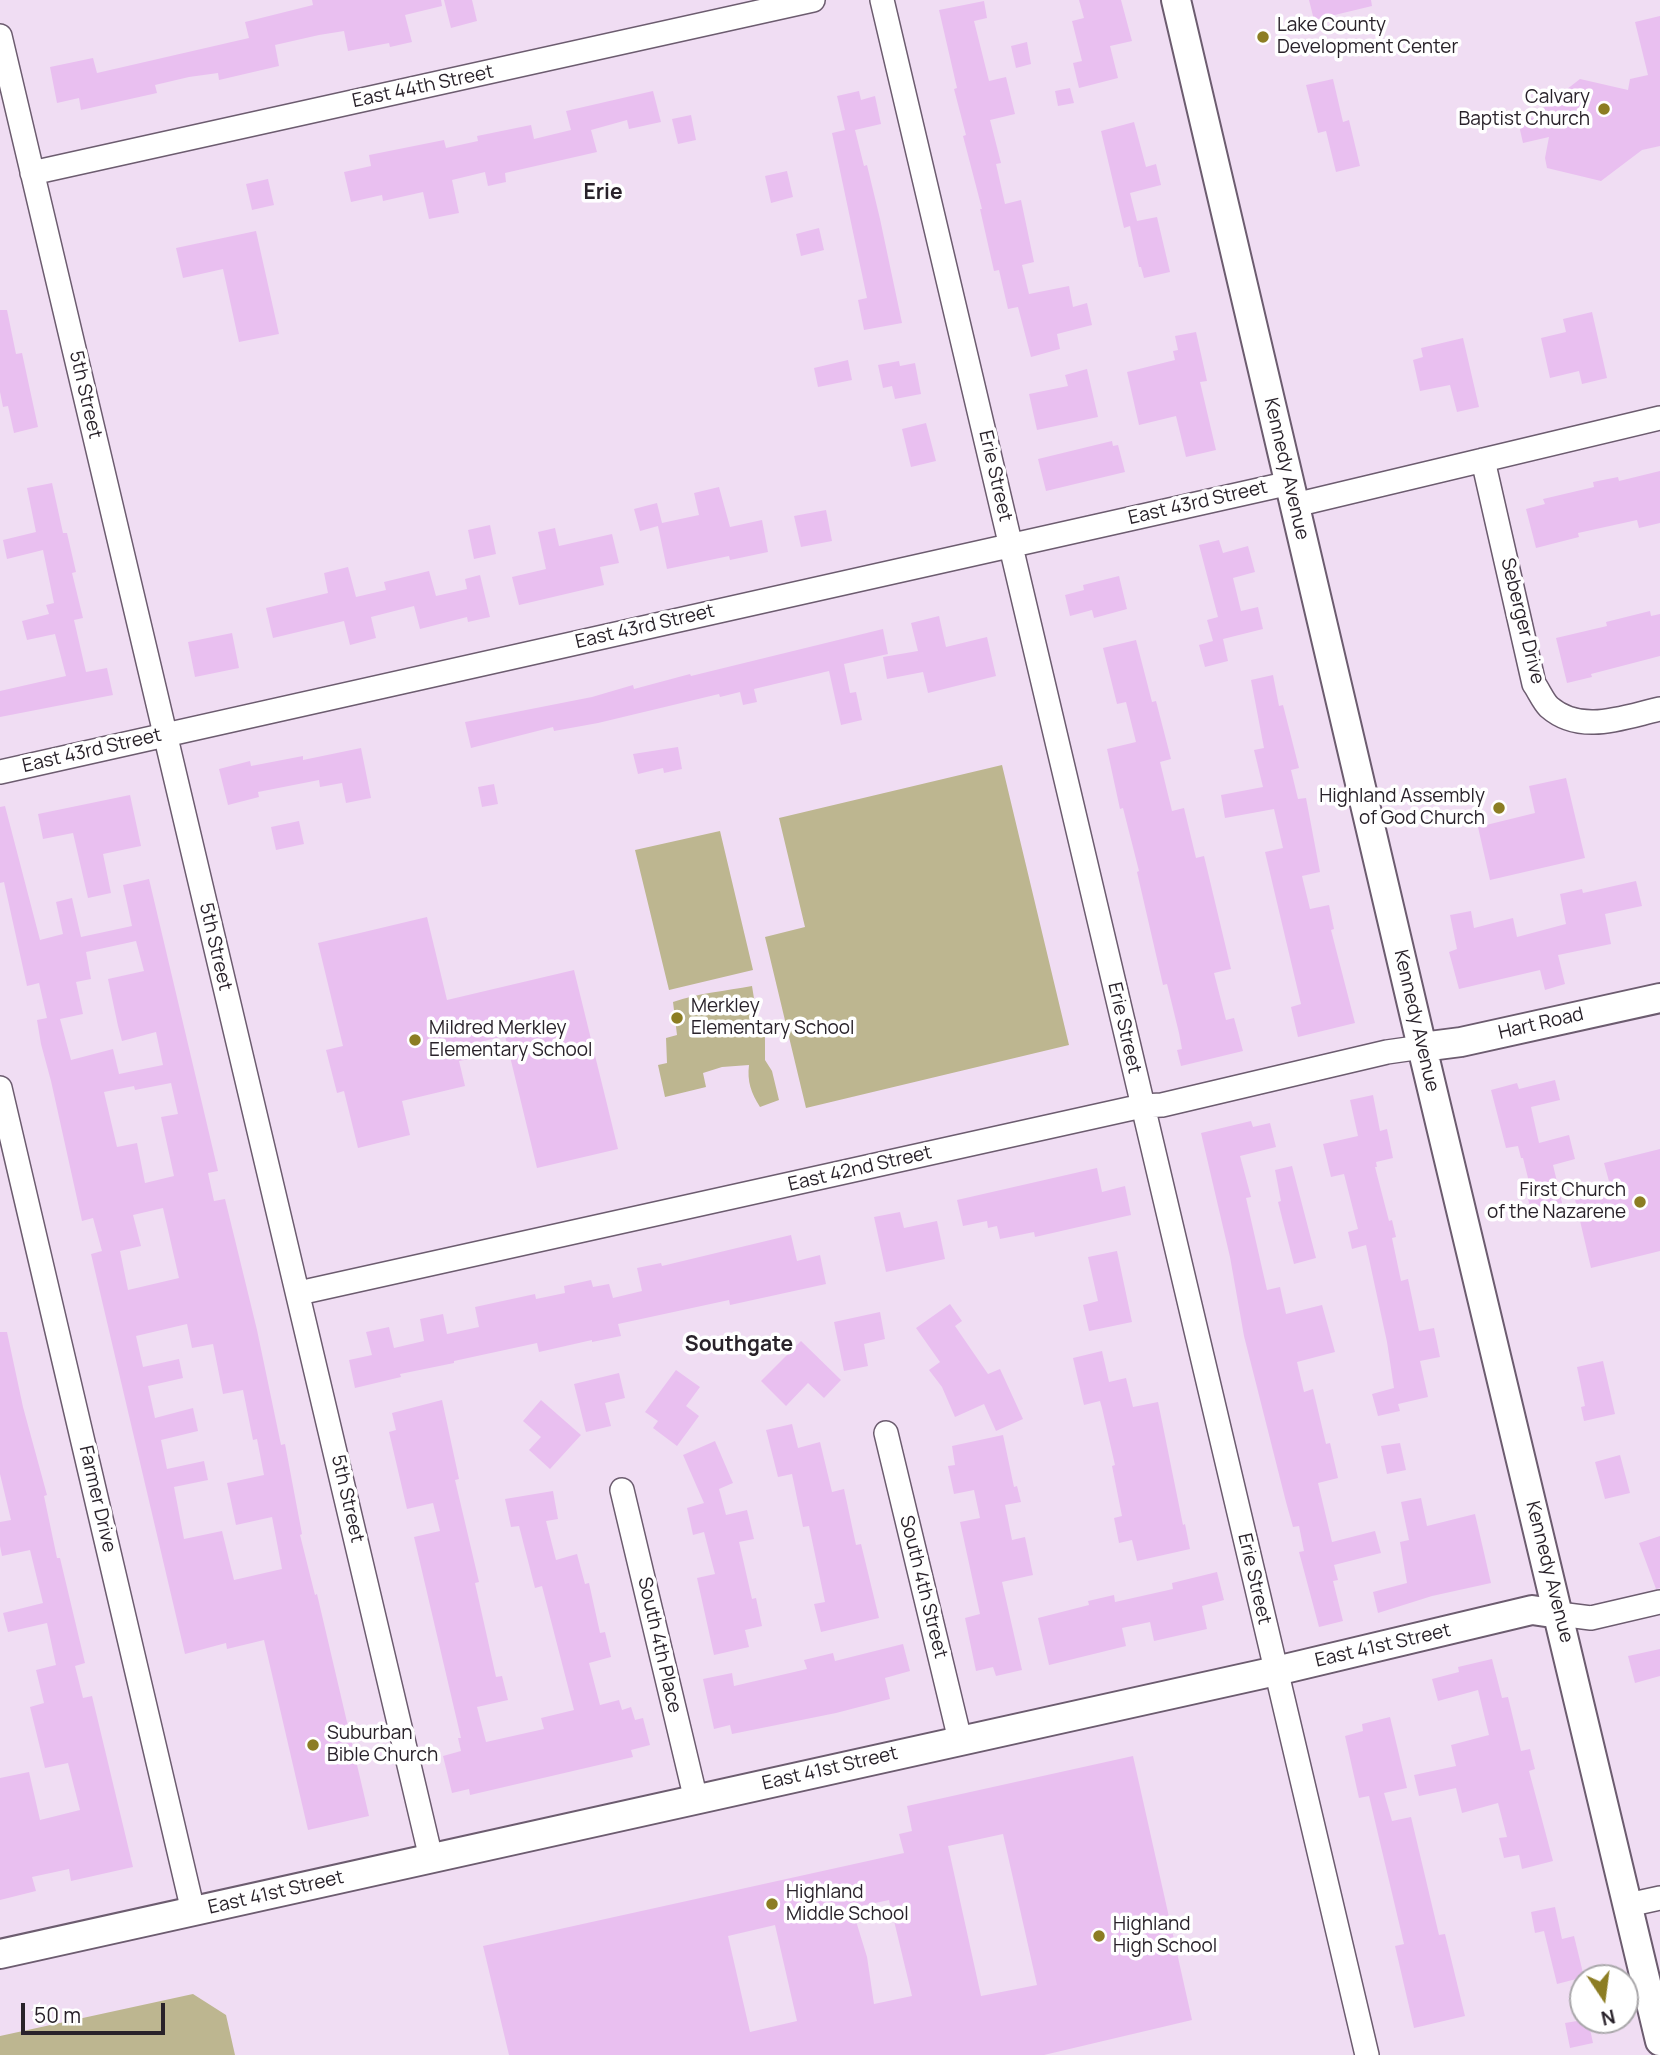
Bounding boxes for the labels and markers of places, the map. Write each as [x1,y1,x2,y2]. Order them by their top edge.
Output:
place label: Lake County Development Center [1277,15,1458,59]
marker: Lake County Development Center [1255,29,1271,45]
place label: Calvary Baptist Church [1458,87,1590,131]
marker: Calvary Baptist Church [1596,101,1612,117]
place label: Highland Assembly of God Church [1319,786,1485,830]
marker: Highland Assembly of God Church [1491,800,1507,816]
place label: Merkley Elementary School [691,996,854,1040]
marker: Merkley Elementary School [669,1010,685,1026]
place label: Mildred Merkley Elementary School [429,1018,592,1062]
marker: Mildred Merkley Elementary School [407,1032,423,1048]
place label: First Church of the Nazarene [1487,1180,1626,1224]
marker: First Church of the Nazarene [1632,1194,1648,1210]
place label: Suburban Bible Church [327,1723,438,1767]
marker: Suburban Bible Church [305,1737,321,1753]
place label: Highland Middle School [786,1882,909,1926]
marker: Highland Middle School [764,1896,780,1912]
place label: Highland High School [1113,1914,1217,1958]
marker: Highland High School [1091,1928,1107,1944]

